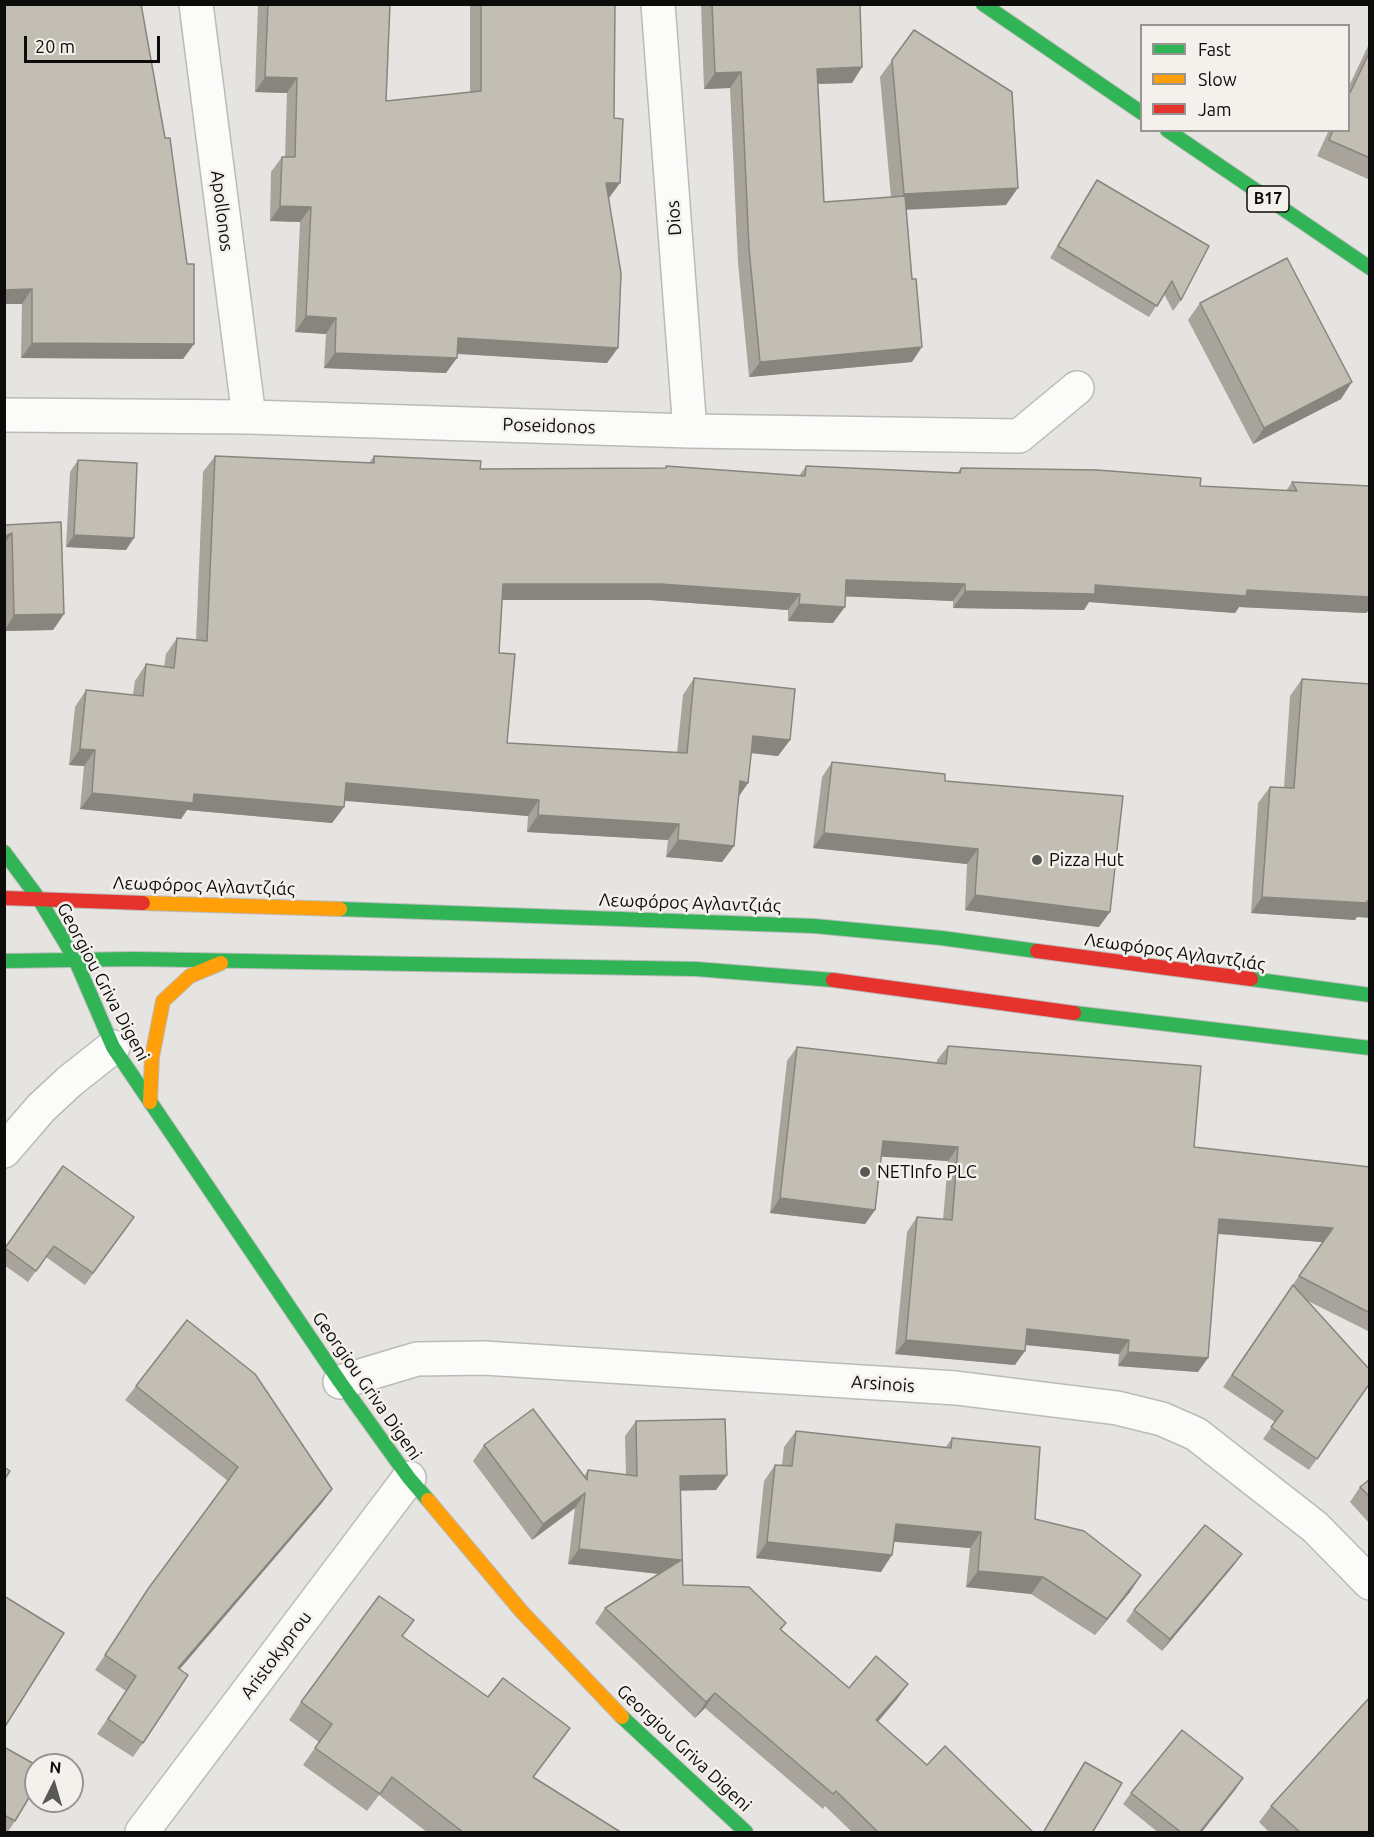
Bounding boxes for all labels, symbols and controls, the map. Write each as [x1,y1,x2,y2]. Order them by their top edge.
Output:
scale bar [27,24,164,62]
legend [1140,24,1350,132]
text: 20 m [35,36,75,56]
text: Fast [1198,39,1231,59]
text: Slow [1198,69,1237,89]
text: Jam [1198,99,1232,119]
street label: Apollonos [206,169,238,253]
road number: B17 [1247,186,1289,212]
street label: Dios [662,200,686,236]
street label: Poseidonos [502,414,596,438]
place label: Pizza Hut [1049,849,1124,871]
marker: Pizza Hut [1030,853,1044,867]
street label: Λεωφόρος Αγλαντζιάς [113,872,295,900]
street label: Λεωφόρος Αγλαντζιάς [599,889,781,917]
street label: Georgiou Griva Digeni [52,899,154,1065]
street label: Λεωφόρος Αγλαντζιάς [1083,929,1267,975]
place label: NETInfo PLC [877,1161,977,1183]
marker: NETInfo PLC [858,1165,872,1179]
street label: Georgiou Griva Digeni [308,1308,426,1464]
street label: Arsinois [850,1371,916,1397]
street label: Aristokyprou [236,1607,316,1703]
street label: Georgiou Griva Digeni [612,1680,756,1816]
north arrow [24,1753,84,1813]
text: N [49,1758,62,1777]

